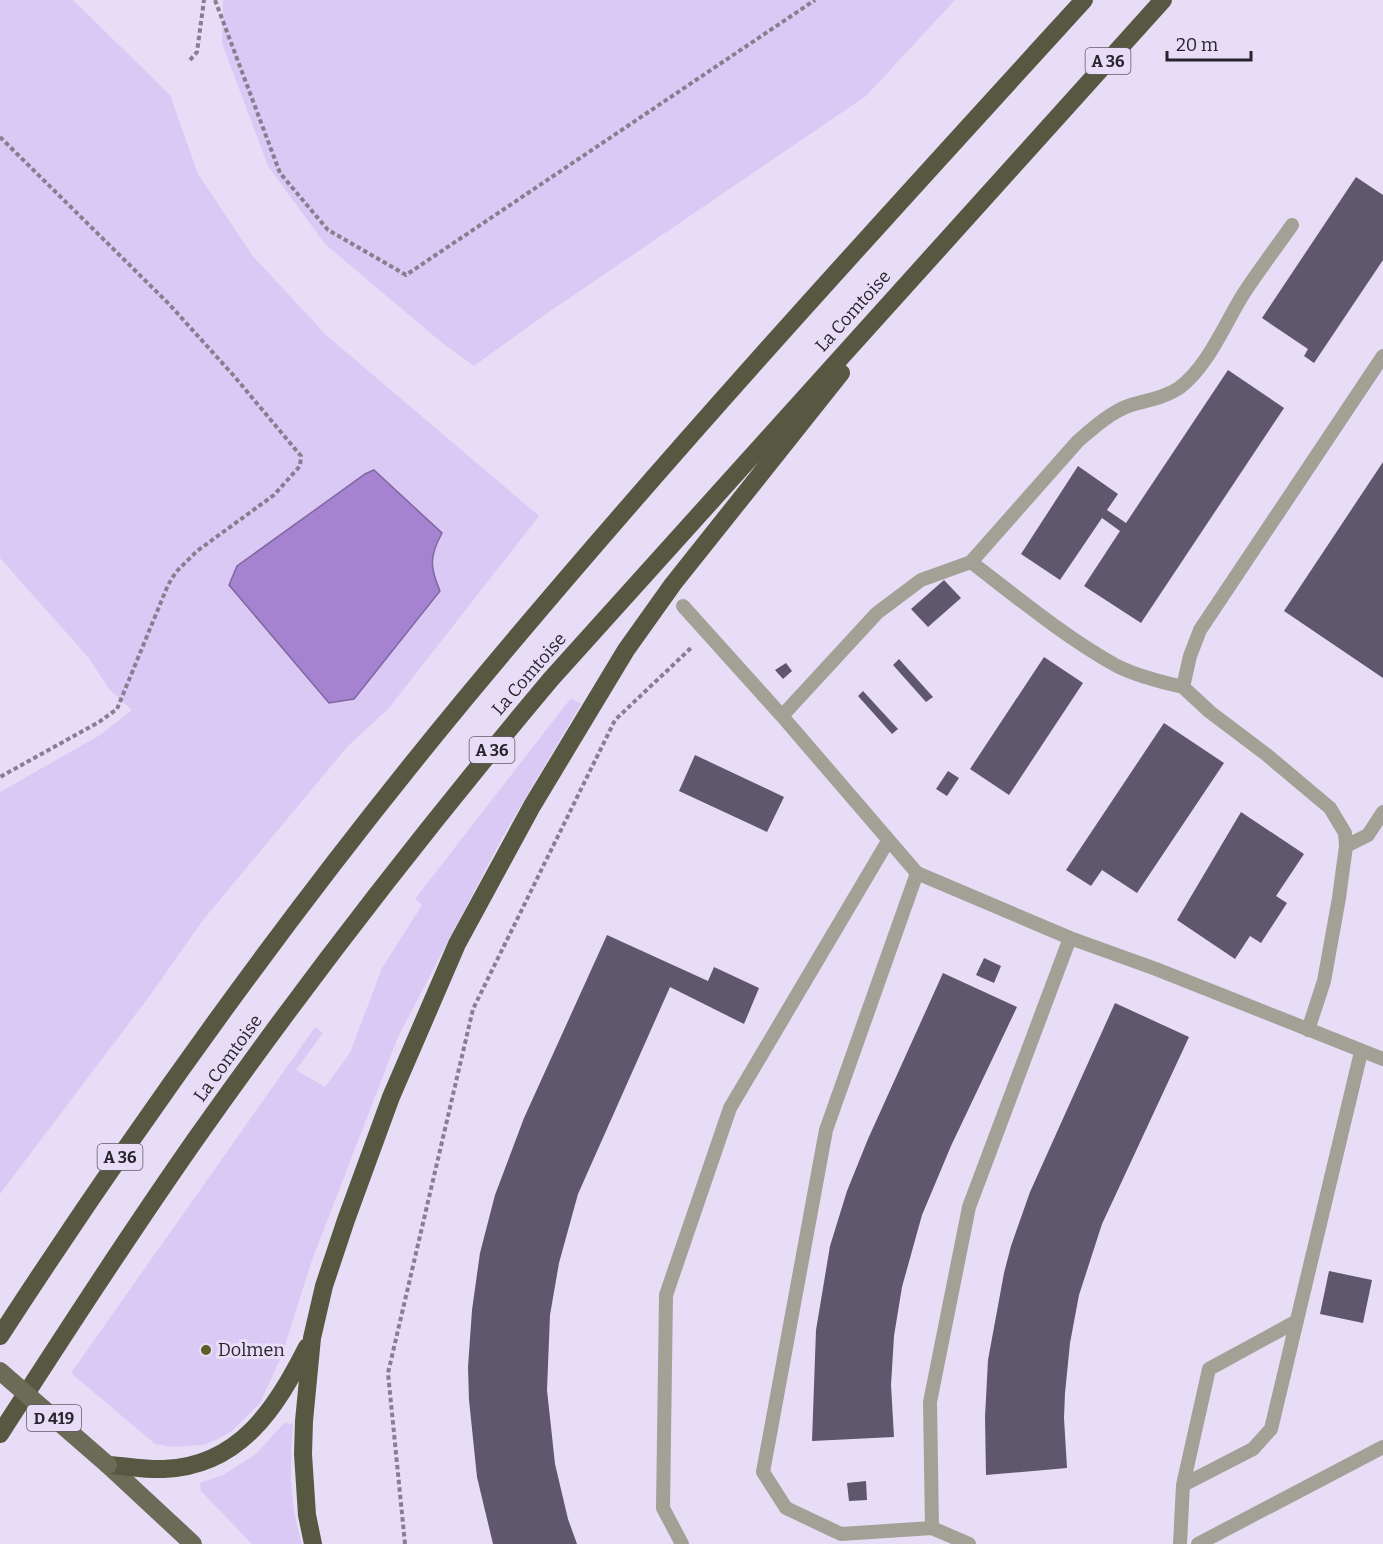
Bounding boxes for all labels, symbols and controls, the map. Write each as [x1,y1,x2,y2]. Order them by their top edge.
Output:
scale bar [1167,24,1251,62]
text: 20 m [1176,34,1218,56]
road number: A 36 [1086,48,1130,74]
street label: La Comtoise [811,266,895,356]
street label: La Comtoise [487,628,571,720]
road number: A 36 [470,737,514,763]
street label: La Comtoise [189,1010,267,1106]
road number: A 36 [98,1144,142,1170]
place label: Dolmen [218,1339,285,1361]
marker: Dolmen [199,1343,213,1357]
road number: D 419 [27,1405,81,1431]

